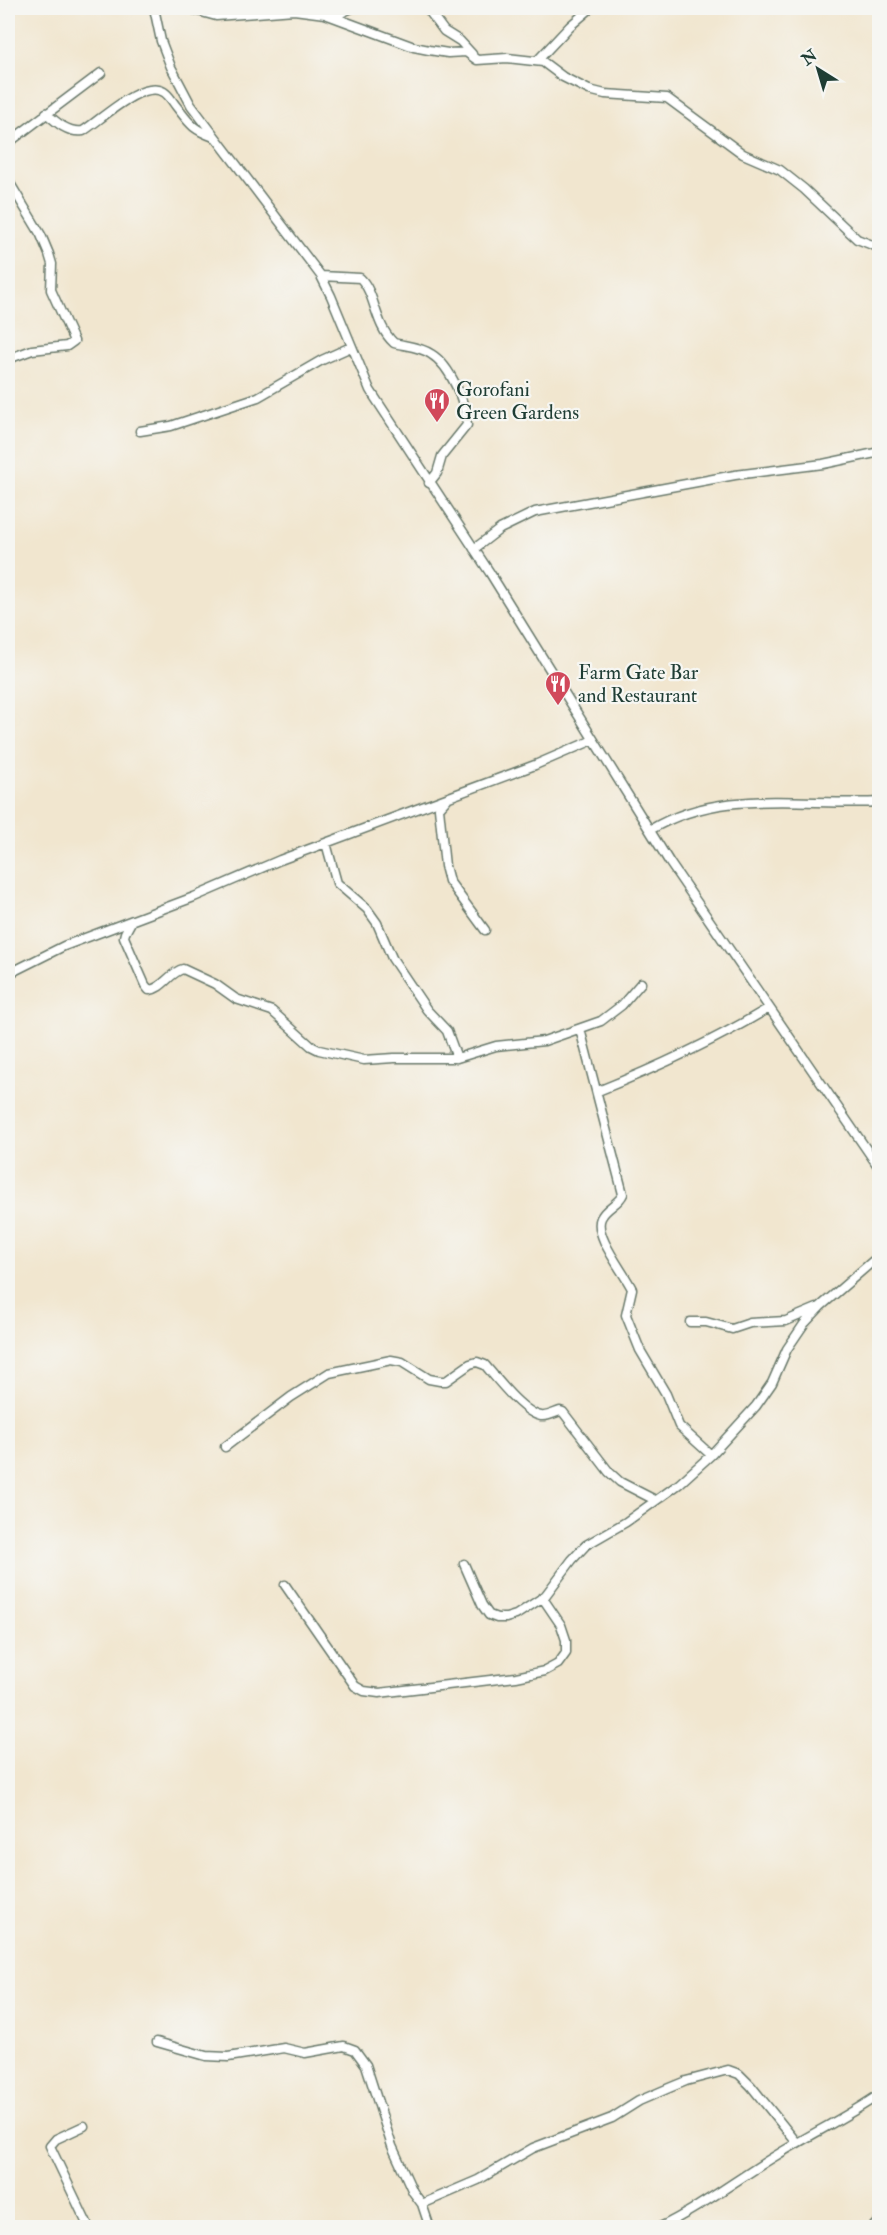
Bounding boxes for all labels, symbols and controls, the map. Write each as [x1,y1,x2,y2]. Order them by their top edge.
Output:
north arrow [788,39,848,99]
text: N [797,45,822,71]
place label: Gorofani Green Gardens [456,377,579,425]
restaurant icon: Gorofani Green Gardens [422,386,452,424]
place label: Farm Gate Bar and Restaurant [578,660,699,708]
restaurant icon: Farm Gate Bar and Restaurant [543,669,573,707]

